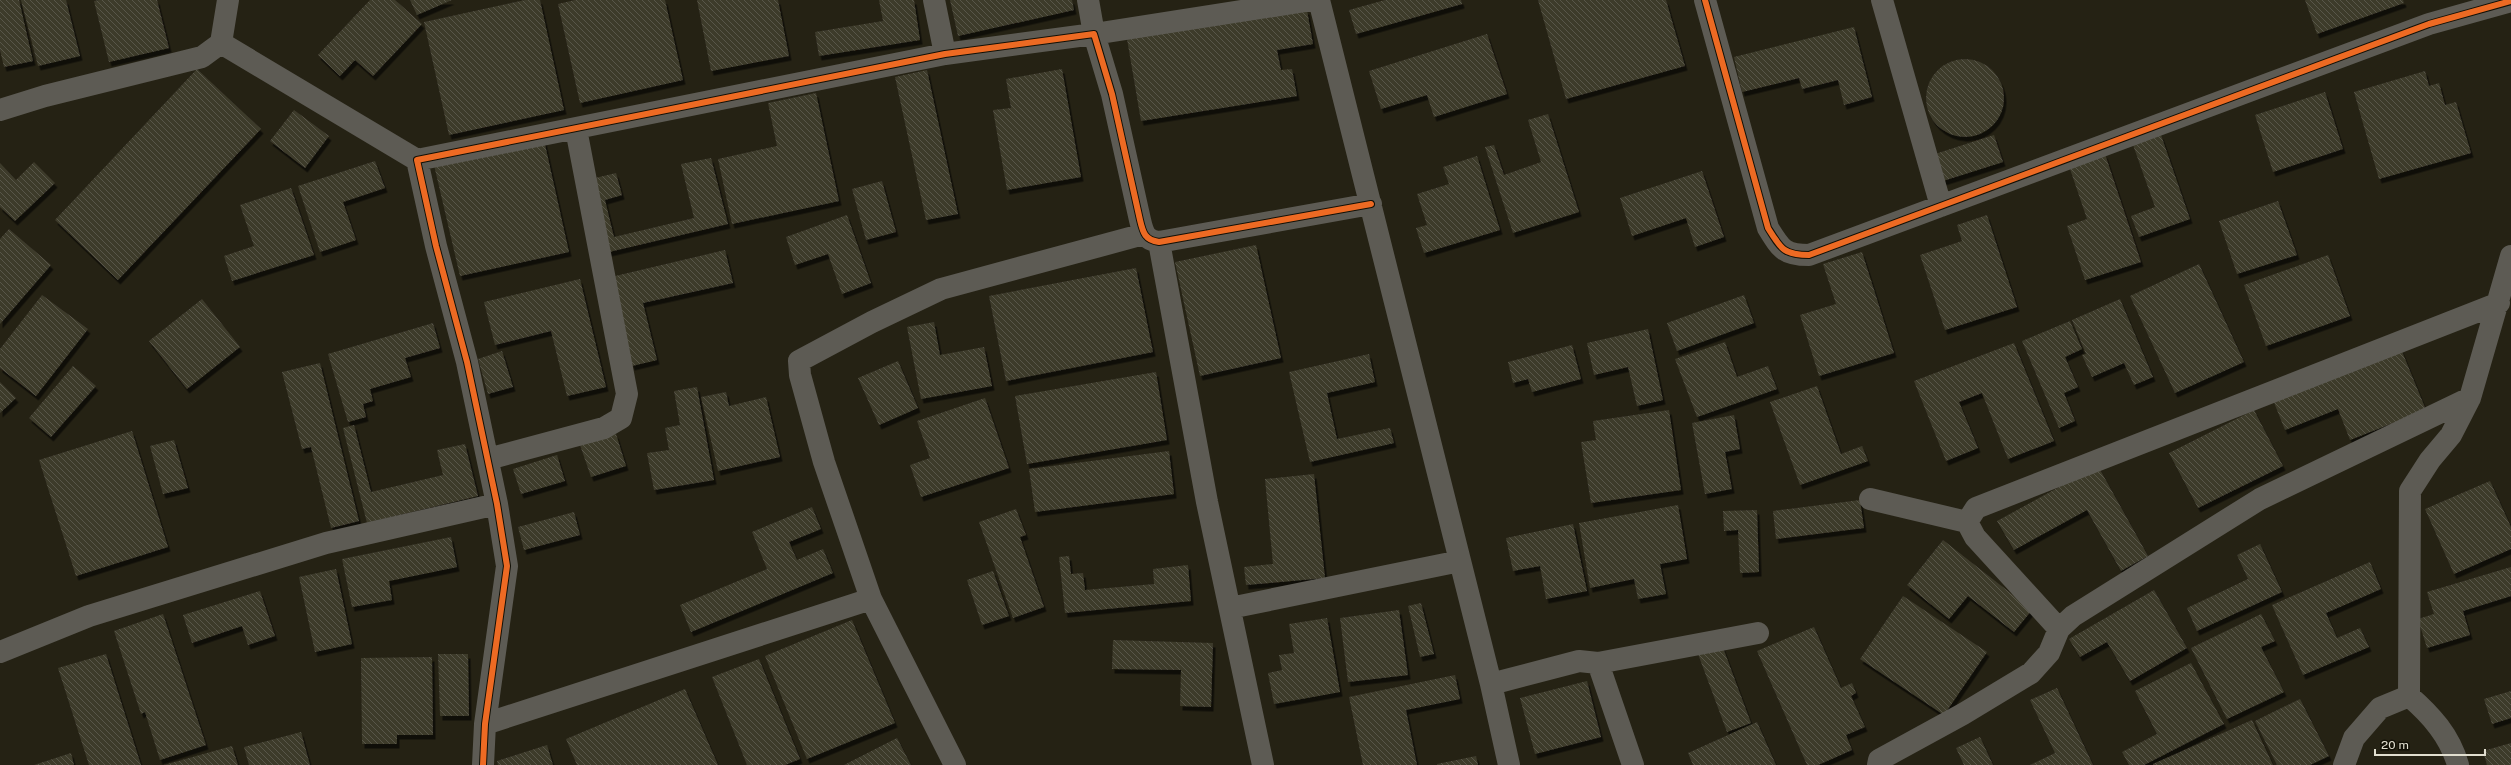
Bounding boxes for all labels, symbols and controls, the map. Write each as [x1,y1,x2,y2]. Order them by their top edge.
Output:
scale bar [2375,731,2485,757]
text: 20 m [2381,738,2409,752]

